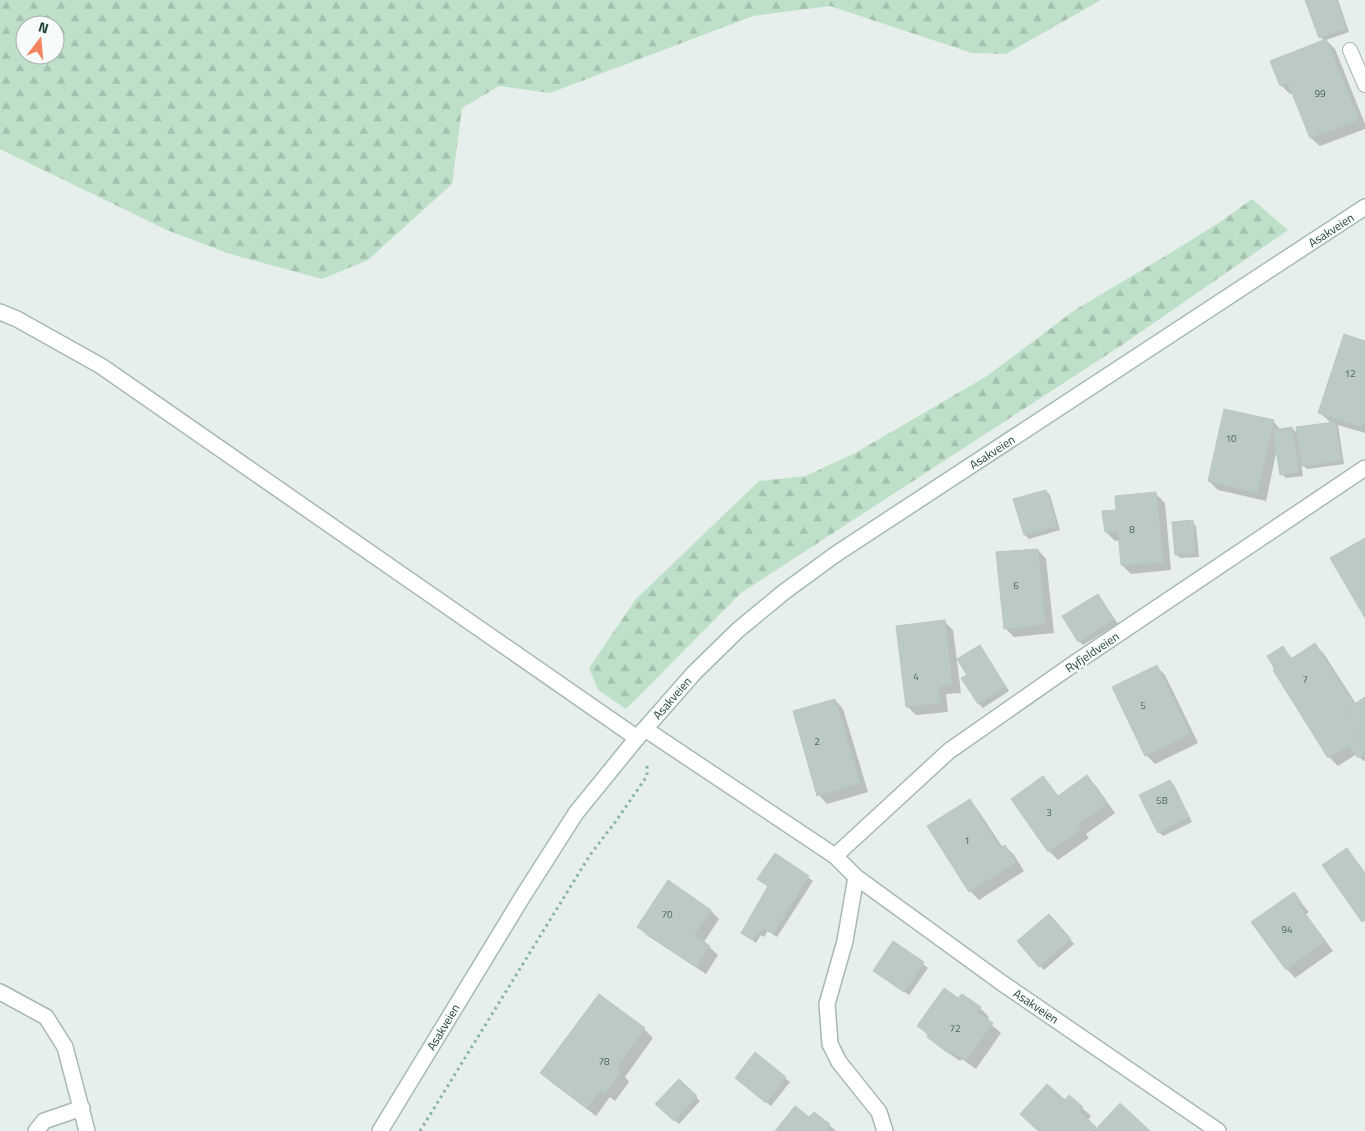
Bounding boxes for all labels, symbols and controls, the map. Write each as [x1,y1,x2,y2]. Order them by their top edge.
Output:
north arrow [15,15,65,65]
text: N [36,16,51,38]
house number: 99 [1314,86,1326,101]
street label: Asakveien [1304,208,1358,252]
house number: 12 [1344,366,1356,381]
street label: Asakveien [965,430,1019,474]
house number: 10 [1225,431,1237,446]
house number: 8 [1129,522,1135,537]
house number: 6 [1013,578,1019,593]
street label: Ryfjeldveien [1061,627,1123,677]
house number: 4 [913,669,919,684]
street label: Asakveien [648,672,696,724]
house number: 7 [1302,672,1308,687]
house number: 5 [1140,698,1146,713]
house number: 2 [814,734,820,749]
house number: 5B [1156,793,1168,808]
house number: 3 [1046,805,1052,820]
house number: 1 [964,833,970,848]
house number: 70 [661,907,673,922]
house number: 94 [1281,922,1293,937]
street label: Asakveien [1009,984,1063,1028]
street label: Asakveien [422,1000,464,1054]
house number: 72 [949,1021,961,1036]
house number: 78 [598,1054,610,1069]

